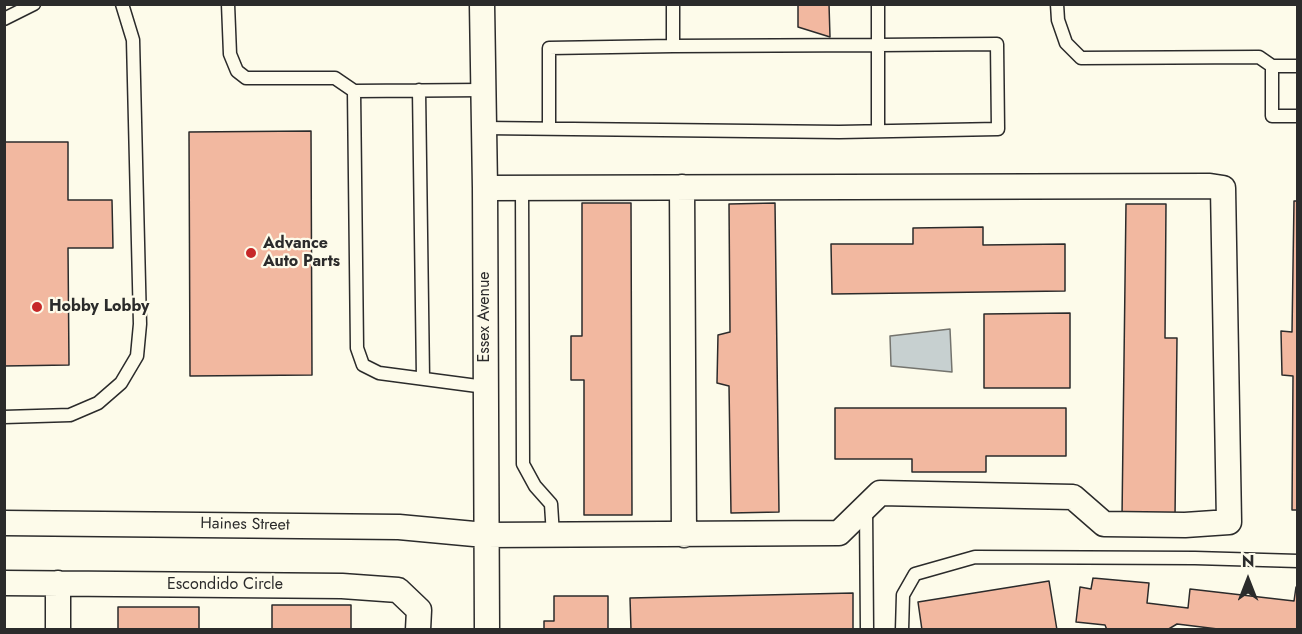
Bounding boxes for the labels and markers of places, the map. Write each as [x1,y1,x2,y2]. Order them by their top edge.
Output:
place label: Advance Auto Parts [263,234,340,272]
marker: Advance Auto Parts [244,246,258,260]
place label: Hobby Lobby [49,297,149,317]
marker: Hobby Lobby [30,300,44,314]

